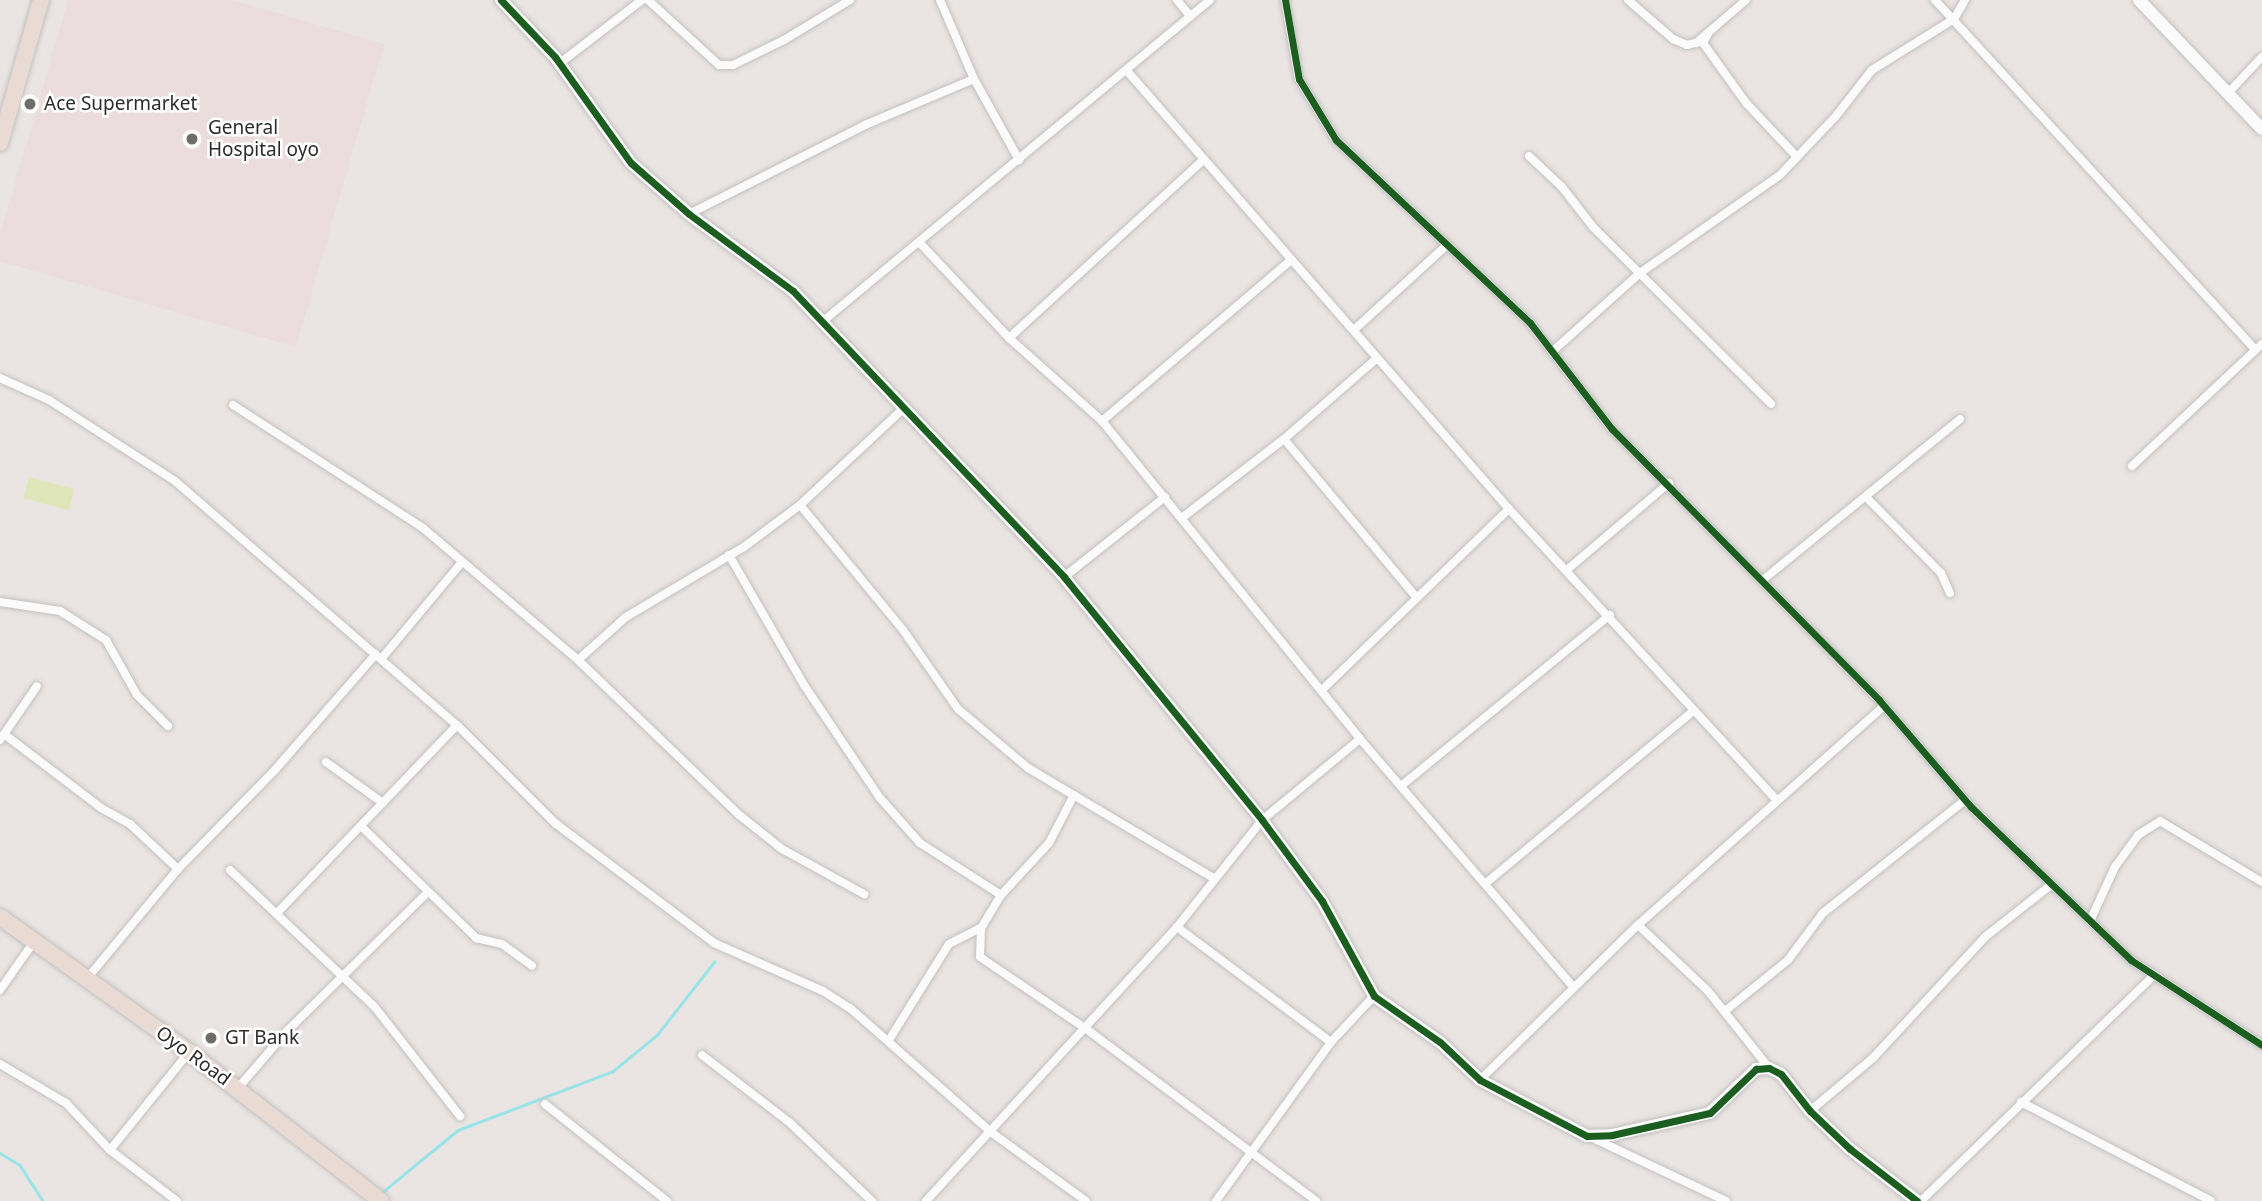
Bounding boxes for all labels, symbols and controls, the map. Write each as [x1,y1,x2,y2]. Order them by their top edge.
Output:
place label: Ace Supermarket [44,93,197,115]
marker: Ace Supermarket [22,96,38,112]
place label: General Hospital oyo [208,117,319,161]
marker: General Hospital oyo [182,129,202,149]
street label: Oyo Road [151,1021,235,1091]
place label: GT Bank [225,1027,299,1049]
marker: GT Bank [203,1030,219,1046]

